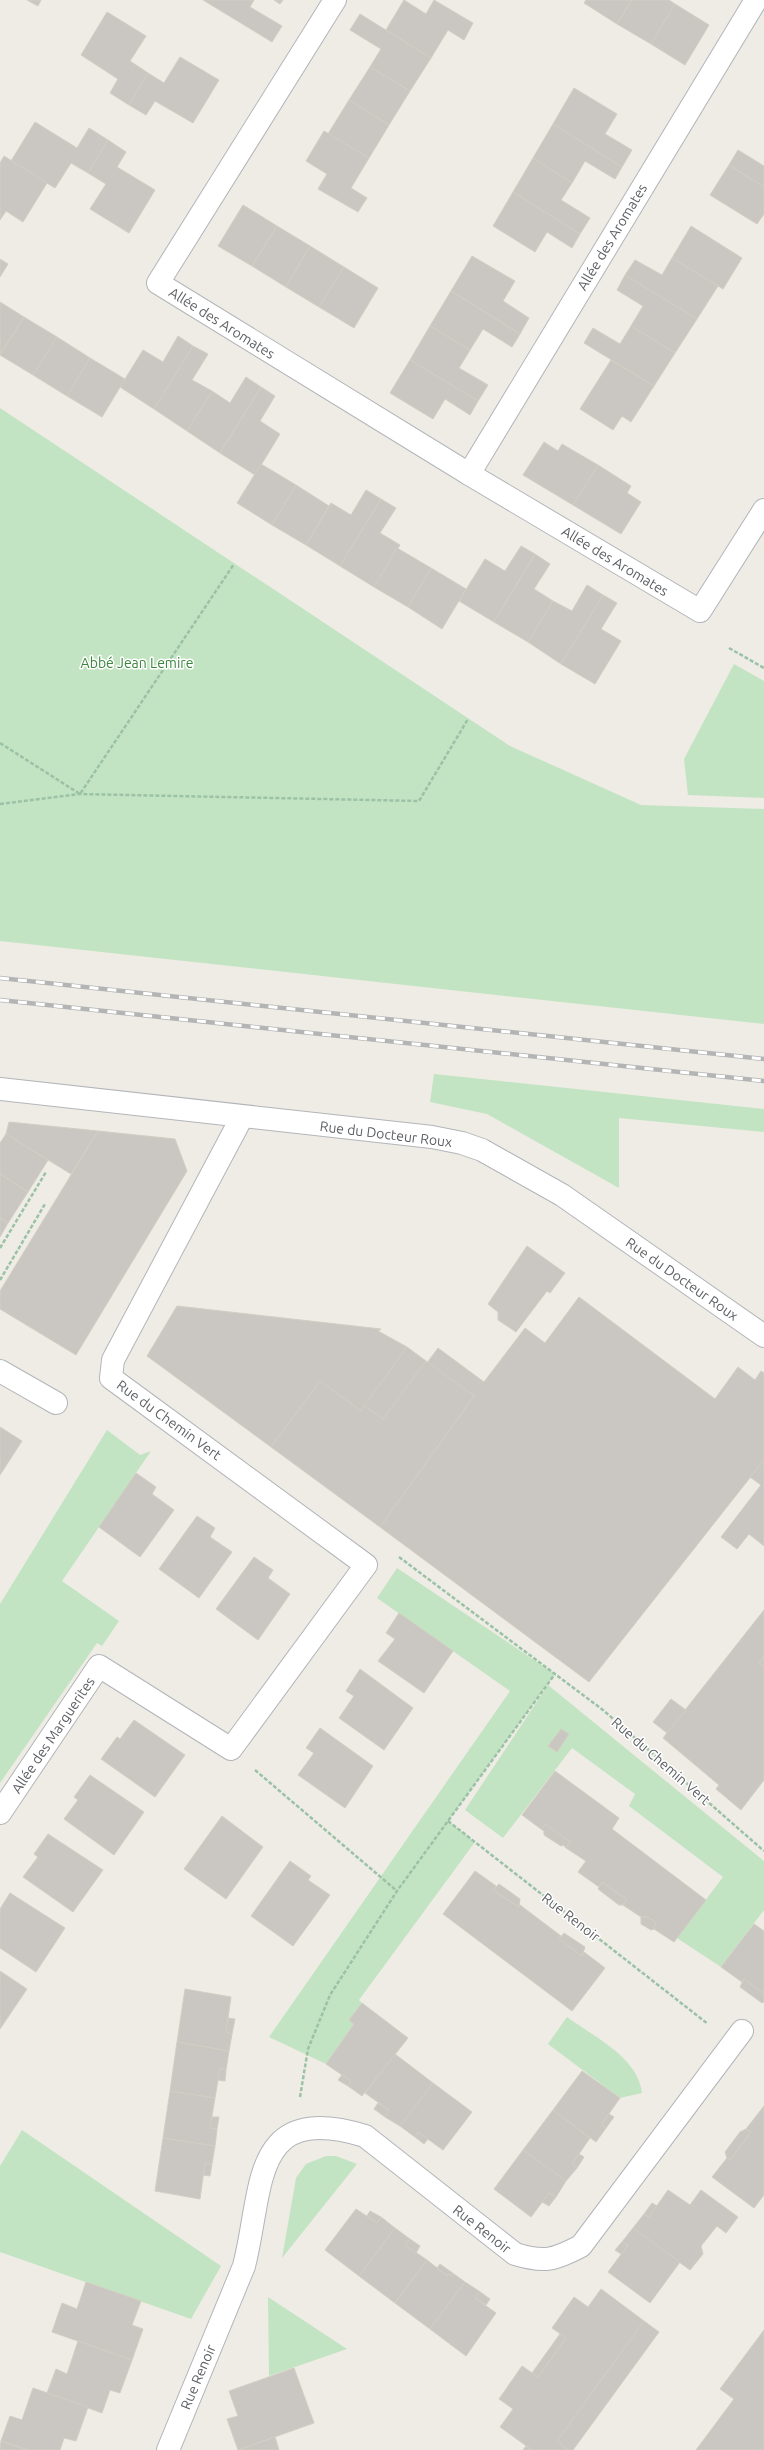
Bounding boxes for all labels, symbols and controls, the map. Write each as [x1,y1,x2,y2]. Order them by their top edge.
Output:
street label: Allée des Aromates [574,181,650,293]
street label: Allée des Aromates [166,284,278,362]
street label: Allée des Aromates [559,523,671,599]
park label: Abbé Jean Lemire [81,655,193,671]
street label: Rue du Docteur Roux [319,1118,453,1150]
street label: Rue du Docteur Roux [623,1234,741,1324]
street label: Rue du Chemin Vert [114,1377,225,1463]
street label: Allée des Marguerites [8,1674,98,1796]
street label: Rue du Chemin Vert [609,1714,714,1808]
street label: Rue Renoir [539,1889,604,1945]
street label: Rue Renoir [450,2201,515,2257]
street label: Rue Renoir [177,2341,219,2412]

